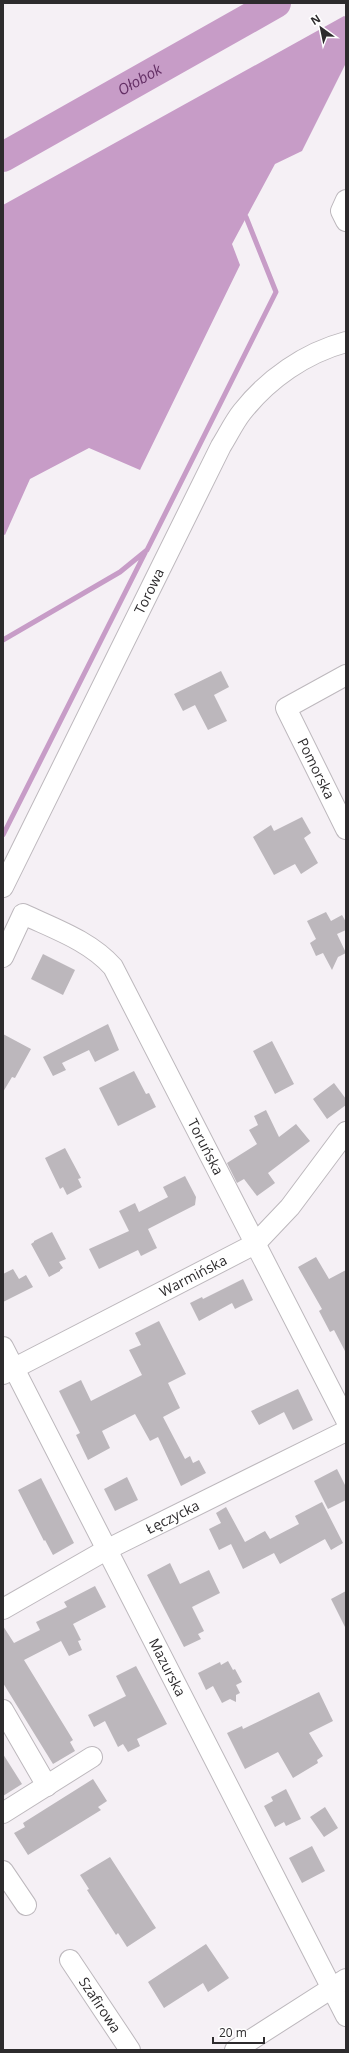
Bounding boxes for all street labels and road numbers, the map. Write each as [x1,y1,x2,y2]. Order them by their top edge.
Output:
street label: Torowa [129,565,168,617]
street label: Pomorska [293,735,340,802]
street label: Toruńska [184,1115,228,1178]
street label: Warmińska [156,1250,230,1301]
street label: Łęczycka [142,1495,202,1538]
street label: Mazurska [145,1635,191,1700]
street label: Szafirowa [75,1973,126,2036]

